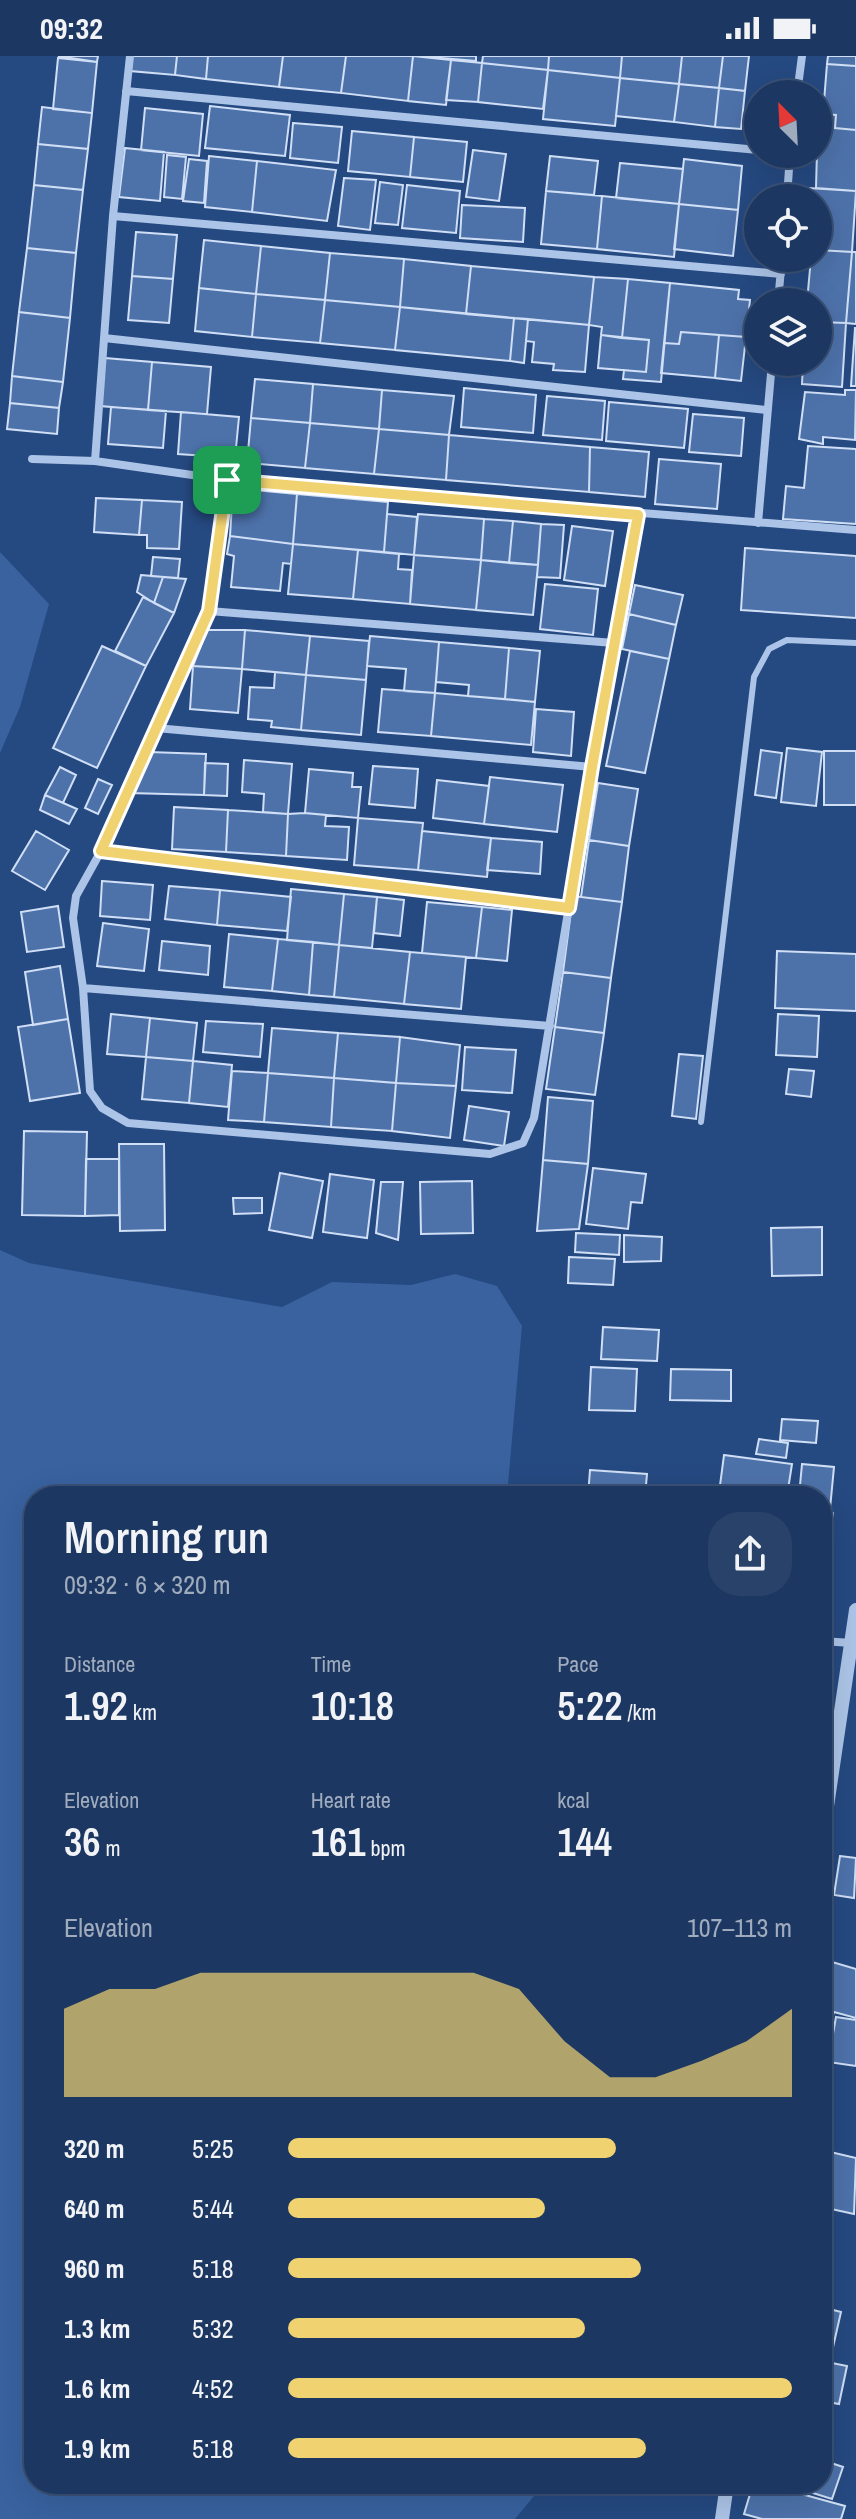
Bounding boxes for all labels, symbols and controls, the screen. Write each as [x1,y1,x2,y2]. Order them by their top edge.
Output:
text: 09:32 [40,8,103,48]
north arrow [744,80,832,168]
map controls [744,80,832,376]
button: locate [744,184,832,272]
button: layers [744,288,832,376]
pin [193,446,261,514]
icon: arrive [205,458,249,502]
text: Morning run [64,1507,269,1567]
button: share [708,1512,792,1596]
text: 09:32 · 6 × 320 m [64,1567,231,1602]
text: Distance [64,1649,135,1679]
text: Time [311,1649,351,1679]
text: Pace [557,1649,598,1679]
text: 1.92 [64,1679,128,1732]
text: 10:18 [311,1679,394,1732]
text: 5:22 [557,1679,622,1732]
text: km [128,1697,157,1727]
text: /km [622,1697,656,1727]
text: Elevation [64,1785,139,1815]
text: Heart rate [311,1785,391,1815]
text: kcal [557,1785,589,1815]
text: 36 [64,1815,100,1868]
text: 161 [311,1815,365,1868]
text: 144 [557,1815,612,1868]
text: m [100,1833,121,1863]
text: bpm [365,1833,406,1863]
text: Elevation [64,1910,153,1945]
text: 107–113 m [687,1910,792,1945]
text: 320 m [64,2131,124,2166]
text: 5:25 [192,2131,234,2166]
text: 640 m [64,2191,124,2226]
text: 5:44 [192,2191,234,2226]
text: 960 m [64,2251,124,2286]
text: 5:18 [192,2251,234,2286]
text: 1.3 km [64,2311,130,2346]
text: 5:32 [192,2311,234,2346]
text: 1.6 km [64,2371,130,2406]
text: 4:52 [192,2371,234,2406]
text: 1.9 km [64,2431,130,2466]
text: 5:18 [192,2431,234,2466]

